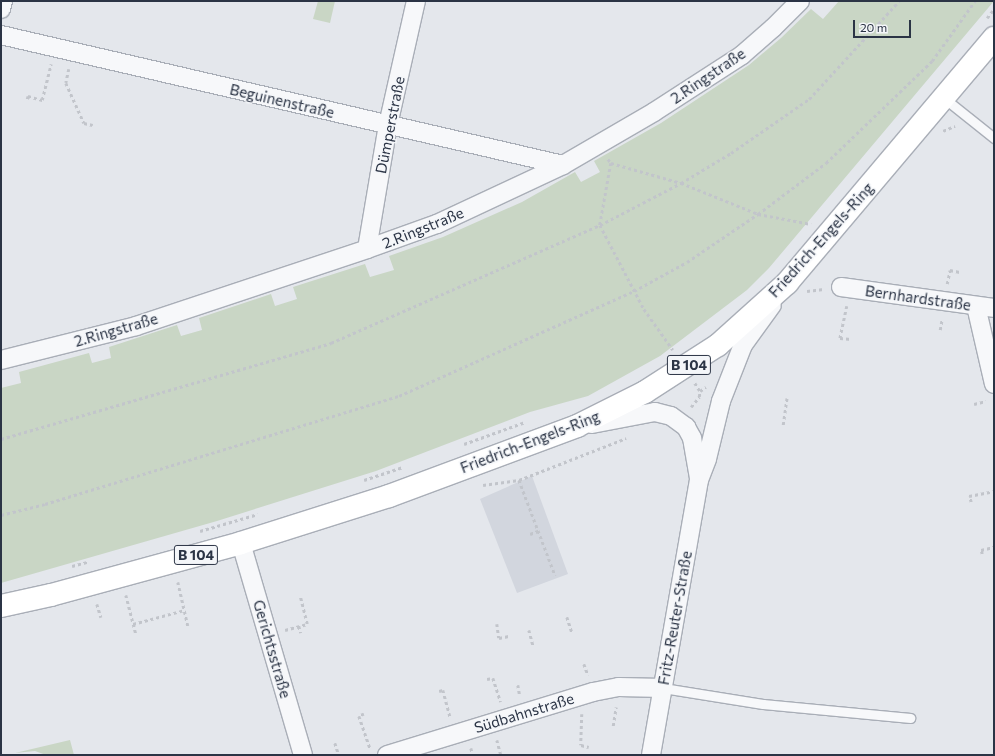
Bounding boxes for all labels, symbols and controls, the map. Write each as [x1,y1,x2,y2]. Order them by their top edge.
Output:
scale bar [855,12,913,38]
text: 20 m [860,20,887,34]
street label: 2.Ringstraße [667,44,749,108]
street label: Dümperstraße [372,75,408,175]
street label: Beguinenstraße [228,80,336,122]
street label: Friedrich-Engels-Ring [765,179,877,301]
street label: 2.Ringstraße [380,204,466,252]
street label: Bernhardstraße [864,282,972,314]
street label: 2.Ringstraße [72,309,160,351]
road number: B 104 [666,353,712,377]
street label: Friedrich-Engels-Ring [458,407,602,477]
road number: B 104 [173,543,219,567]
street label: Fritz-Reuter-Straße [654,550,696,686]
street label: Gerichtsstraße [249,598,295,700]
street label: Südbahnstraße [472,689,576,737]

